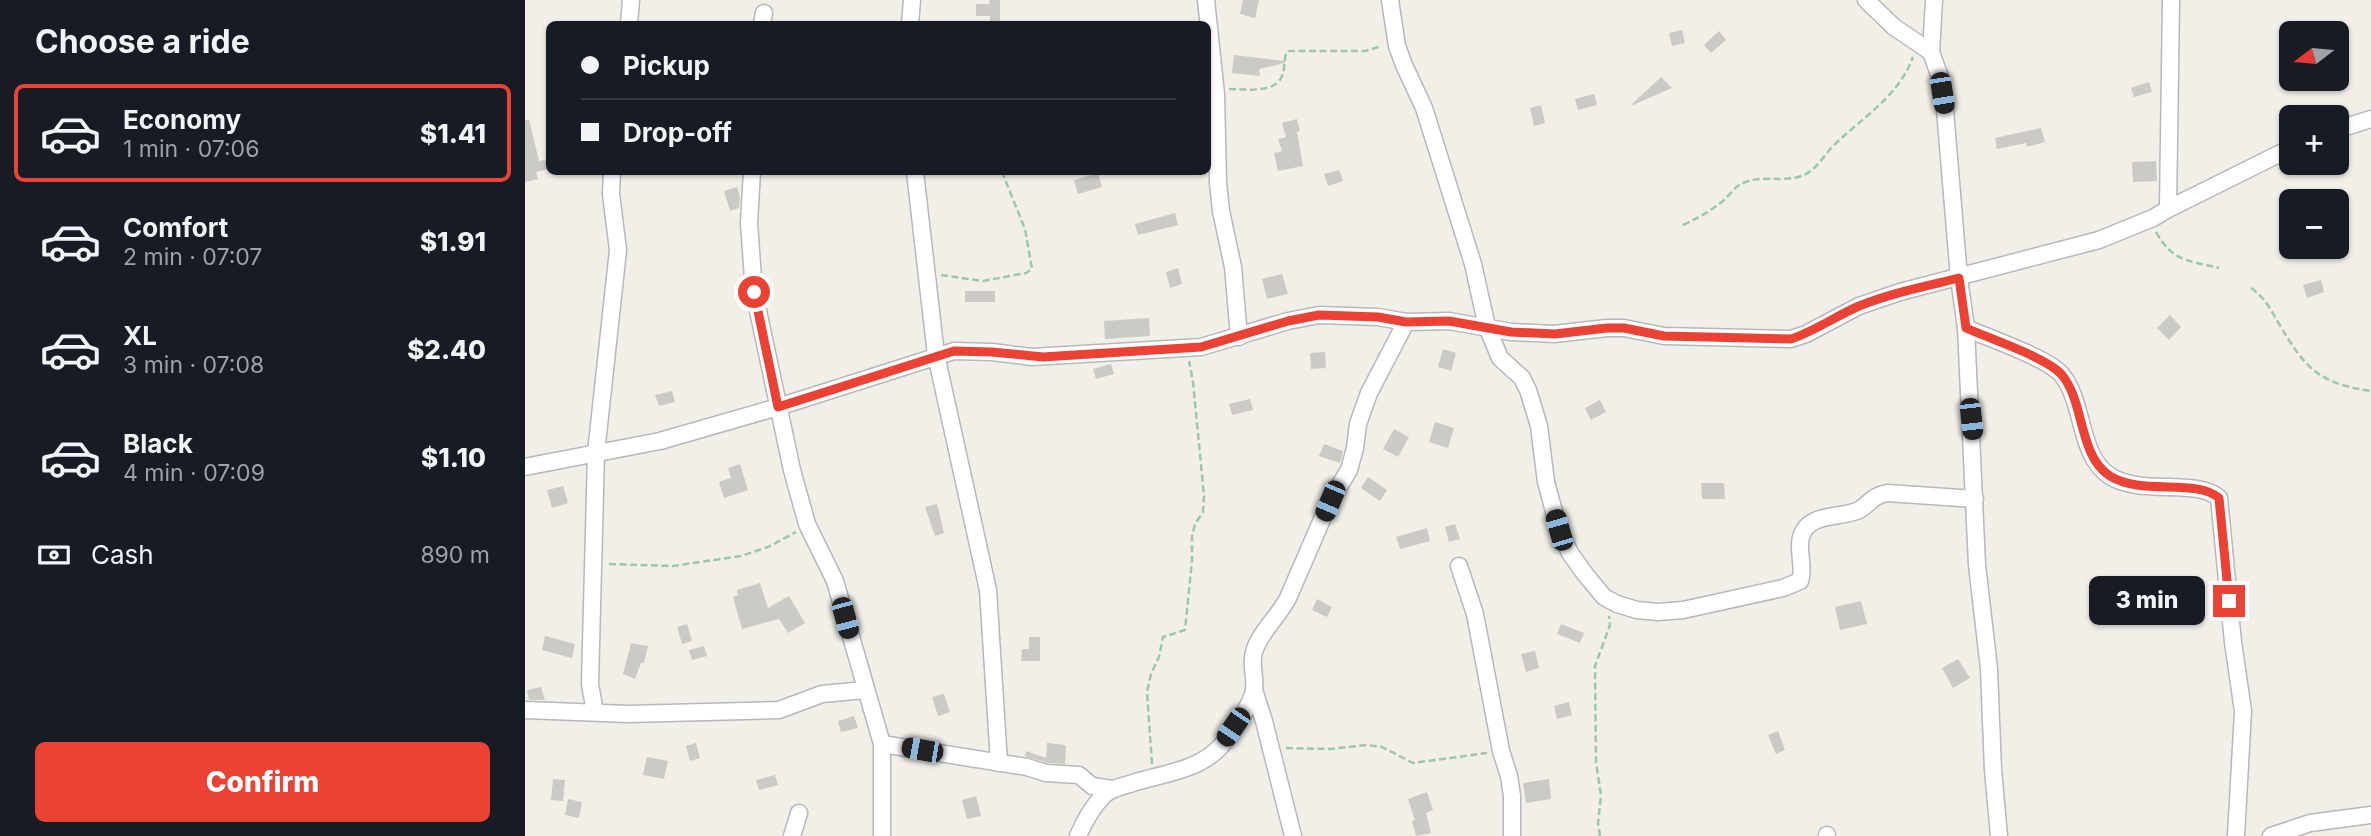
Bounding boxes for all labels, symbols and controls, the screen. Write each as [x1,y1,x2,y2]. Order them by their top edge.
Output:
north arrow [2279,21,2349,91]
map controls [2279,21,2349,259]
text: Choose a ride [35,22,250,61]
text: Pickup [623,50,710,81]
car [1929,71,1956,115]
icon: car [39,102,102,165]
text: Economy [123,104,241,135]
button: + [2279,105,2349,175]
text: Drop-off [623,117,732,148]
text: $1.41 [420,118,486,149]
text: 1 min · 07:06 [123,135,259,163]
button: − [2279,189,2349,259]
icon: car [39,210,102,273]
text: Comfort [123,212,228,243]
text: $1.91 [420,226,486,257]
text: 2 min · 07:07 [123,243,262,271]
route start [738,276,770,308]
icon: car [39,318,102,381]
text: XL [123,320,157,351]
text: $2.40 [407,334,486,365]
text: 3 min · 07:08 [123,351,264,379]
car [1959,397,1984,441]
icon: car [39,426,102,489]
text: Black [123,428,193,459]
text: $1.10 [421,442,486,473]
text: 4 min · 07:09 [123,459,265,487]
car [1313,478,1348,524]
car [1544,507,1575,553]
icon: cash [35,536,73,574]
text: Cash [91,539,154,570]
text: 890 m [420,541,490,569]
callout: 3 min [2089,576,2205,626]
route end [2213,585,2245,617]
text: 3 min [2116,586,2178,614]
car [830,595,861,641]
car [1213,704,1254,750]
car [900,736,945,764]
button: Confirm [35,742,490,822]

